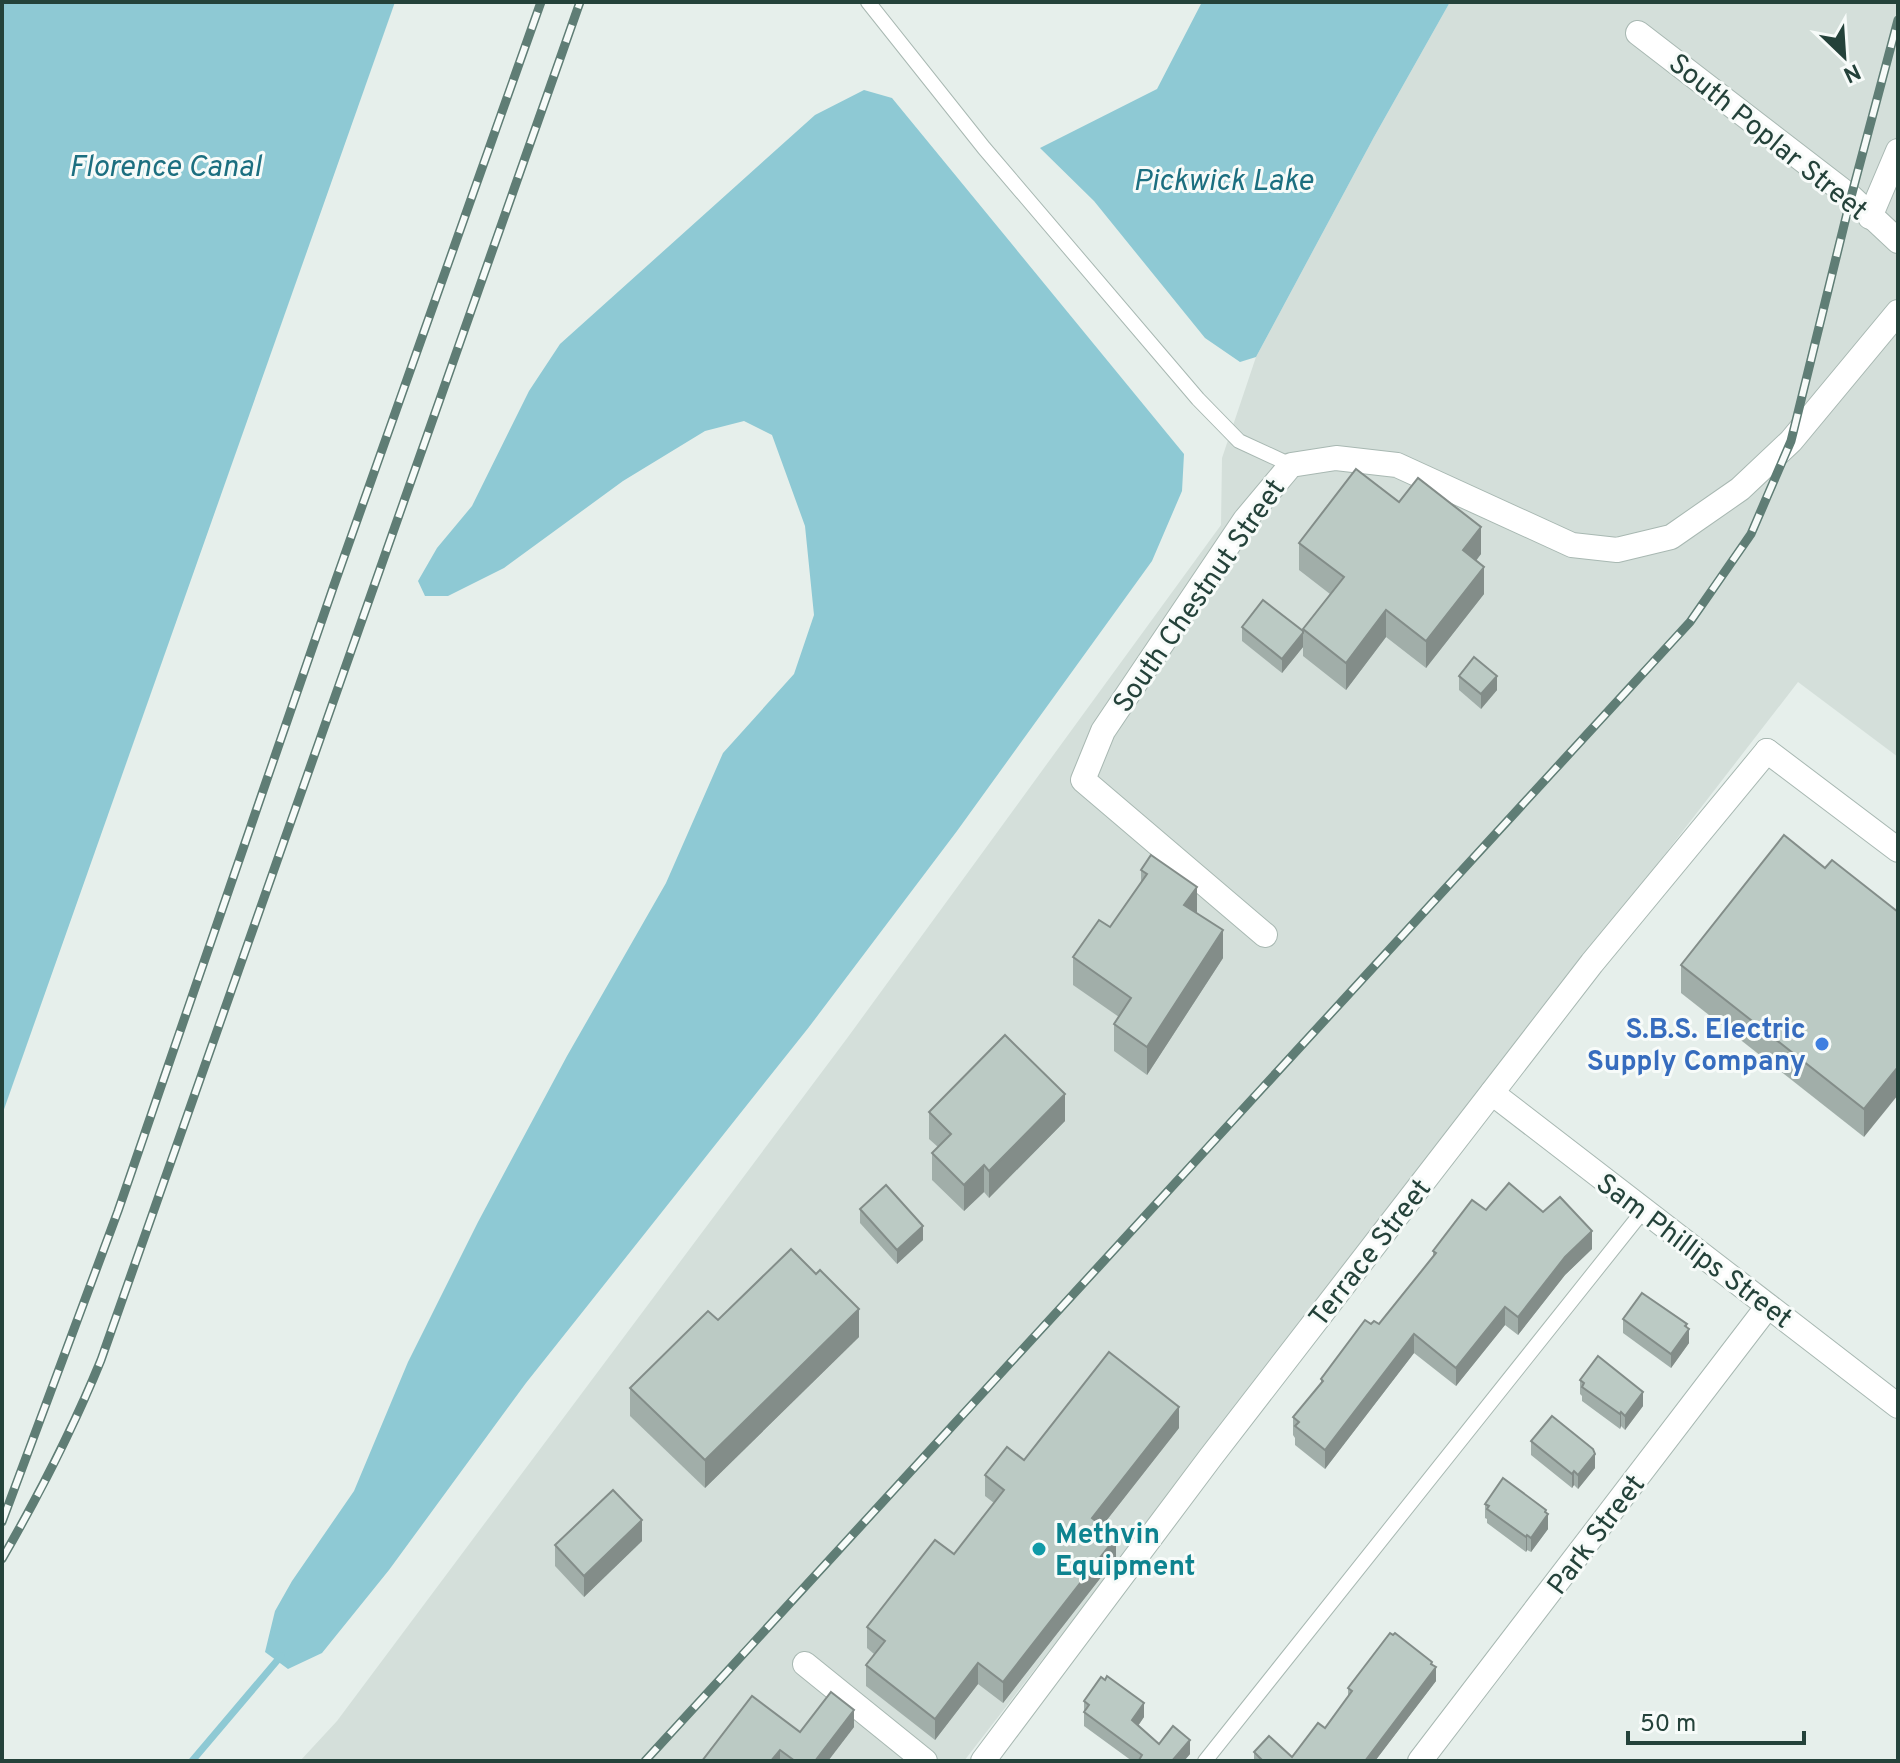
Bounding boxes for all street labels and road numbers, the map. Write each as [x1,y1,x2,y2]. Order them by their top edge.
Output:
street label: South Poplar Street [1660,47,1874,230]
street label: South Chestnut Street [1106,473,1295,721]
street label: Sam Phillips Street [1588,1167,1799,1338]
street label: Terrace Street [1302,1172,1440,1335]
street label: Park Street [1540,1468,1654,1603]

